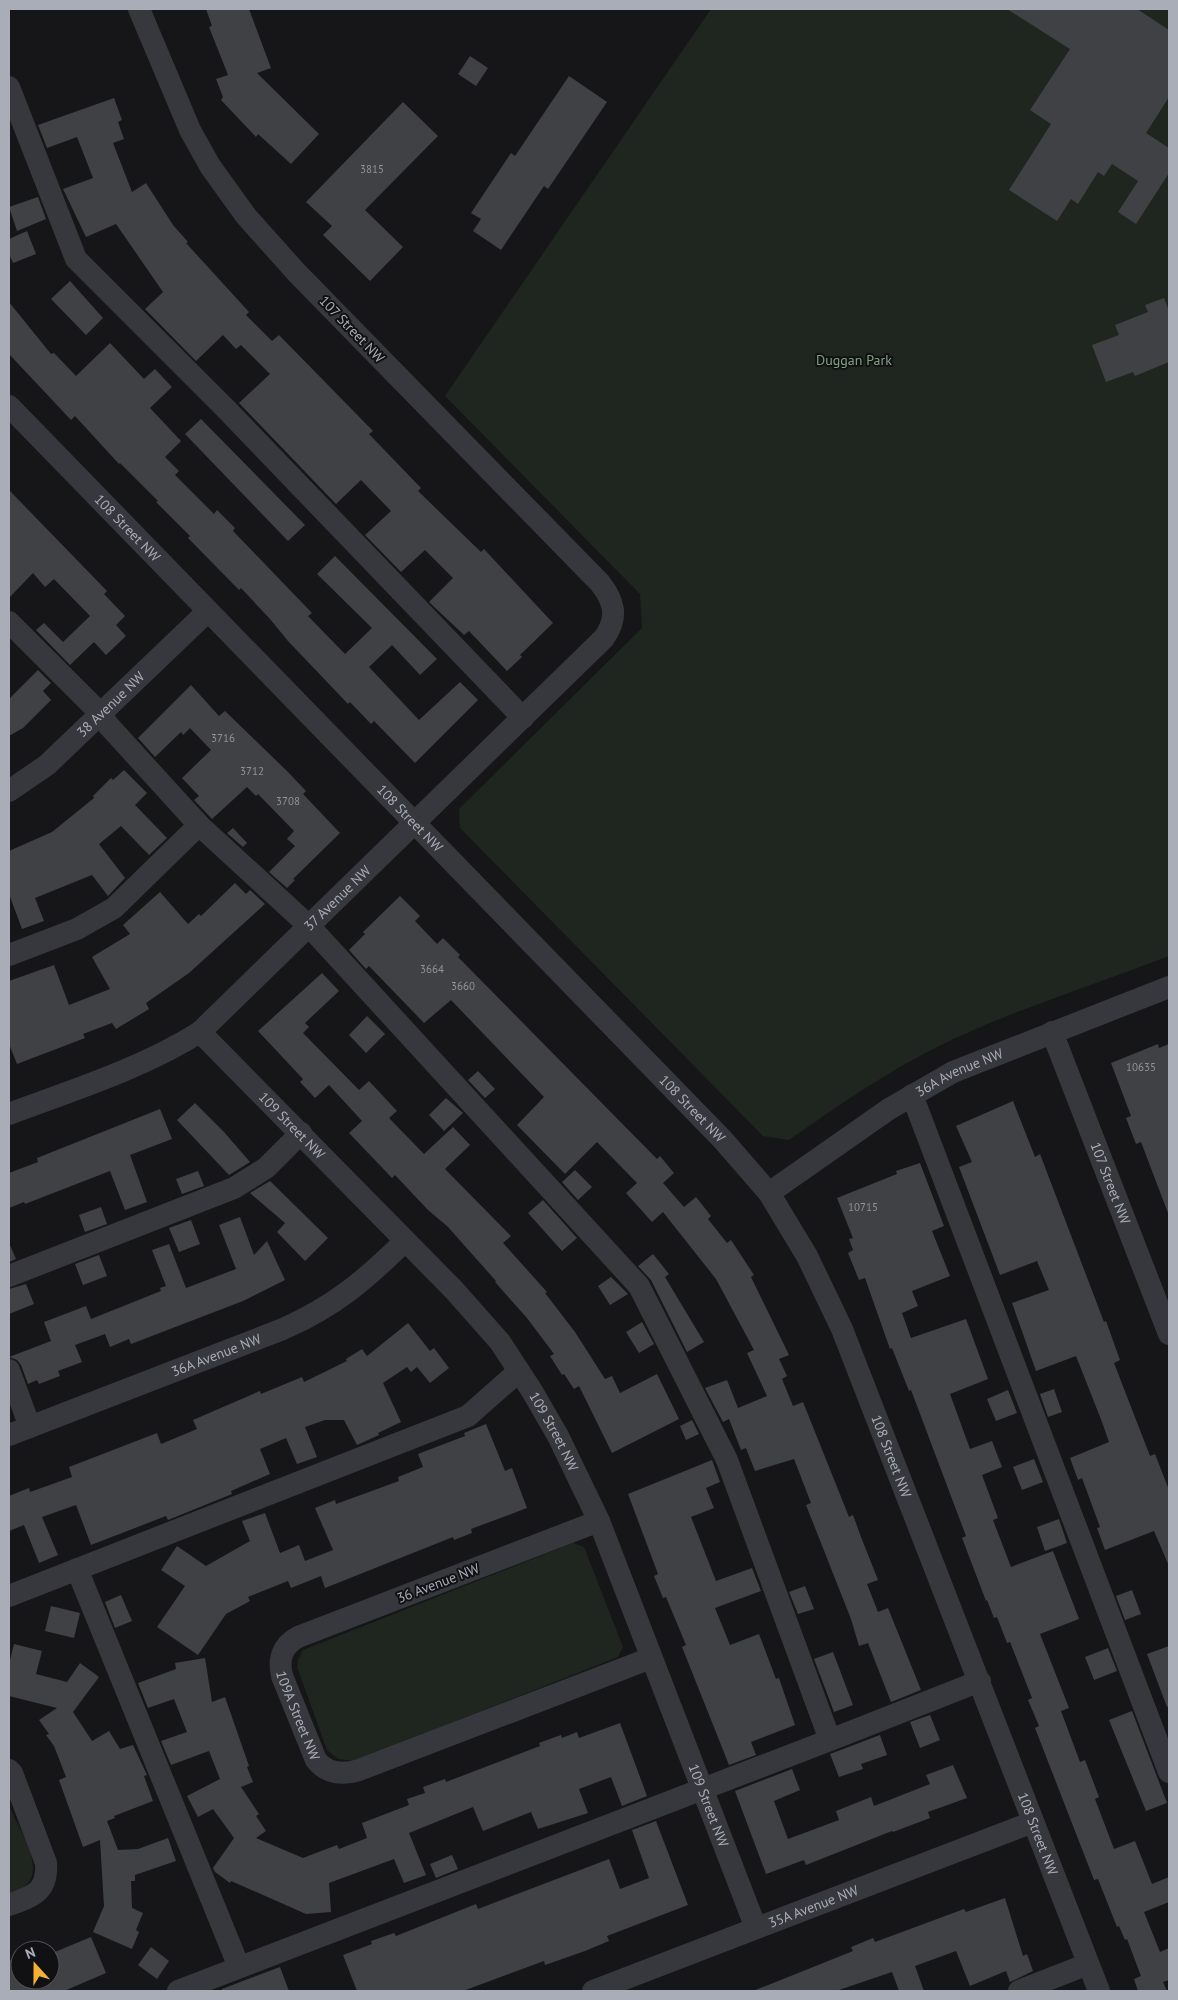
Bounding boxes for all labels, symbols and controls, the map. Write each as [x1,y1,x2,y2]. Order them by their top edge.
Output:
house number: 3815 [360,162,384,176]
street label: 107 Street NW [316,292,389,367]
park label: Duggan Park [816,351,892,369]
street label: 108 Street NW [91,490,165,566]
street label: 38 Avenue NW [73,667,149,741]
house number: 3716 [211,731,235,745]
house number: 3712 [240,764,264,778]
street label: 108 Street NW [373,781,447,856]
house number: 3708 [276,794,300,808]
street label: 37 Avenue NW [300,861,375,935]
house number: 3664 [420,962,444,976]
house number: 3660 [451,979,475,993]
street label: 36A Avenue NW [912,1044,1006,1101]
house number: 10635 [1126,1060,1156,1074]
street label: 108 Street NW [655,1071,729,1146]
street label: 109 Street NW [255,1088,329,1163]
street label: 107 Street NW [1087,1139,1135,1227]
house number: 10715 [848,1200,878,1214]
street label: 36A Avenue NW [169,1329,264,1380]
street label: 109 Street NW [525,1389,583,1474]
street label: 108 Street NW [867,1412,916,1500]
street label: 36 Avenue NW [394,1559,482,1607]
street label: 109A Street NW [272,1669,324,1763]
street label: 109 Street NW [685,1761,733,1850]
street label: 108 Street NW [1014,1790,1062,1878]
street label: 35A Avenue NW [766,1881,861,1932]
north arrow [10,1940,60,1990]
text: N [23,1943,38,1963]

